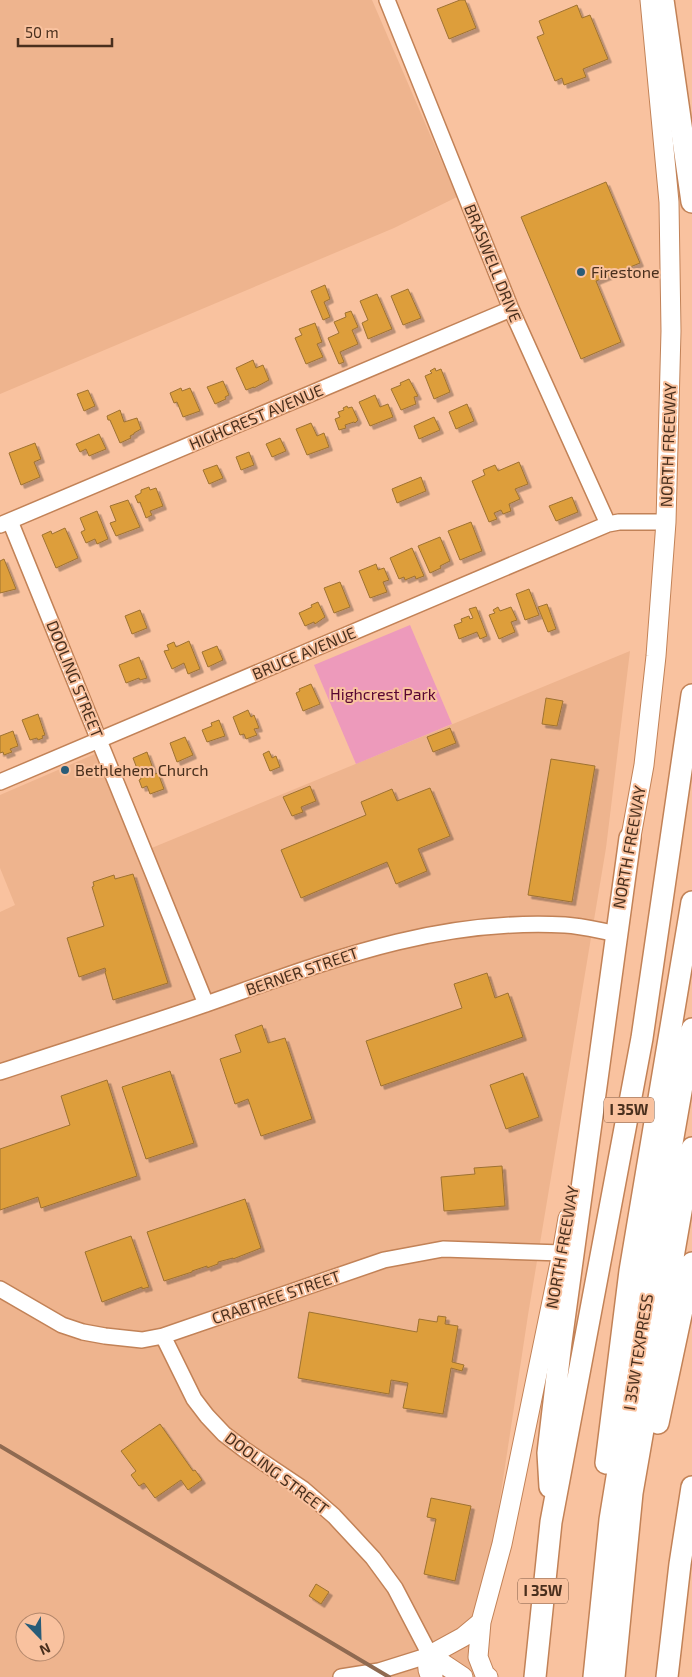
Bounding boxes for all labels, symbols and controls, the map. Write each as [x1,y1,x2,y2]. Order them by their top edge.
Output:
scale bar [18,15,111,47]
text: 50 m [25,23,59,41]
street label: BRASWELL DRIVE [461,201,526,325]
place label: Firestone [591,262,660,281]
marker: Firestone [575,266,587,278]
street label: HIGHCREST AVENUE [186,380,326,453]
street label: NORTH FREEWAY [656,382,679,508]
street label: DOOLING STREET [43,617,108,740]
street label: BRUCE AVENUE [249,622,359,683]
park label: Highcrest Park [330,684,436,703]
place label: Bethlehem Church [75,760,209,779]
marker: Bethlehem Church [59,764,71,776]
street label: NORTH FREEWAY [608,784,649,910]
street label: BERNER STREET [243,942,361,999]
road number: I 35W [604,1098,654,1122]
street label: NORTH FREEWAY [541,1184,582,1310]
street label: CRABTREE STREET [209,1266,343,1327]
street label: I 35W TEXPRESS [619,1292,656,1412]
street label: DOOLING STREET [222,1427,333,1518]
road number: I 35W [518,1578,568,1604]
north arrow [15,1612,65,1662]
text: N [37,1640,53,1659]

